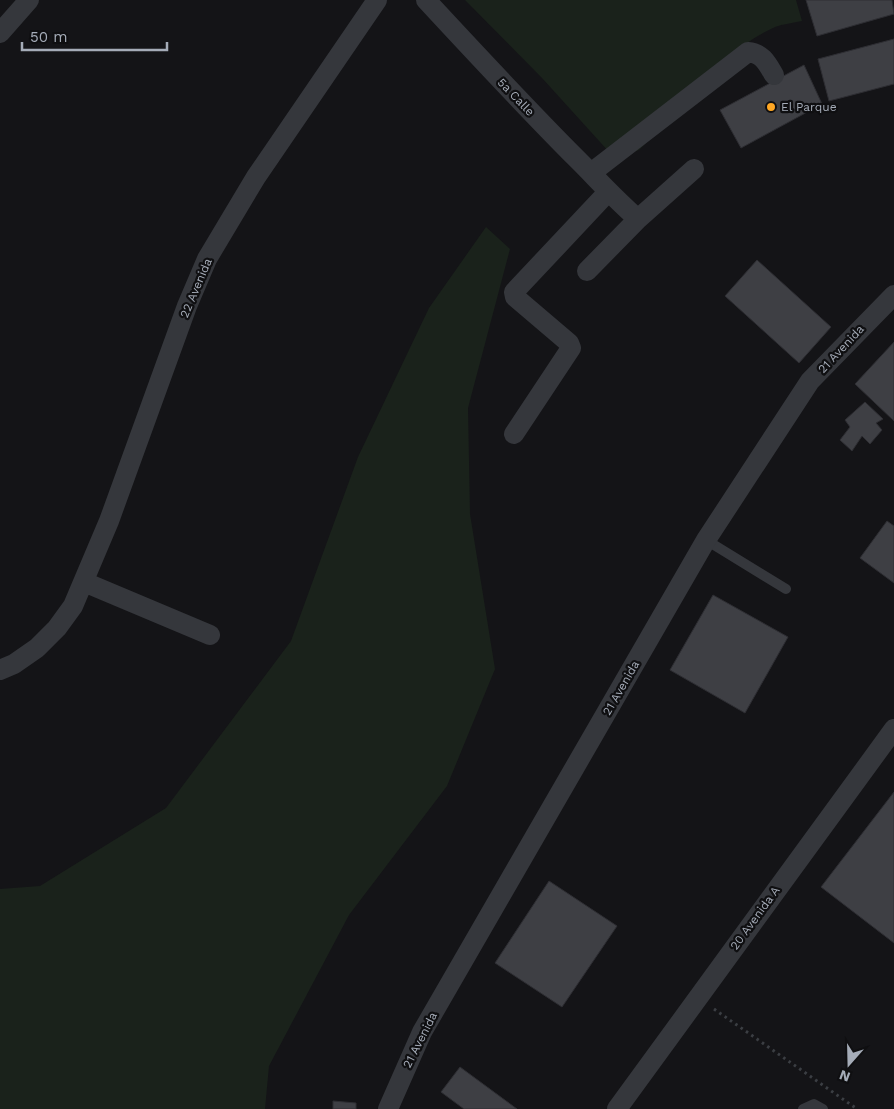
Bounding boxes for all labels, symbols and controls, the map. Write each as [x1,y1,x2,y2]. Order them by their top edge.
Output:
scale bar [22,20,168,52]
text: 50 m [30,28,67,46]
street label: 5a Calle [495,75,537,119]
place label: El Parque [781,100,837,114]
marker: El Parque [765,101,777,113]
street label: 22 Avenida [177,256,215,320]
street label: 21 Avenida [815,322,867,376]
street label: 21 Avenida [600,658,642,718]
street label: 20 Avenida A [727,884,783,952]
street label: 21 Avenida [400,1010,440,1070]
north arrow [824,1039,874,1089]
text: N [837,1067,852,1086]

